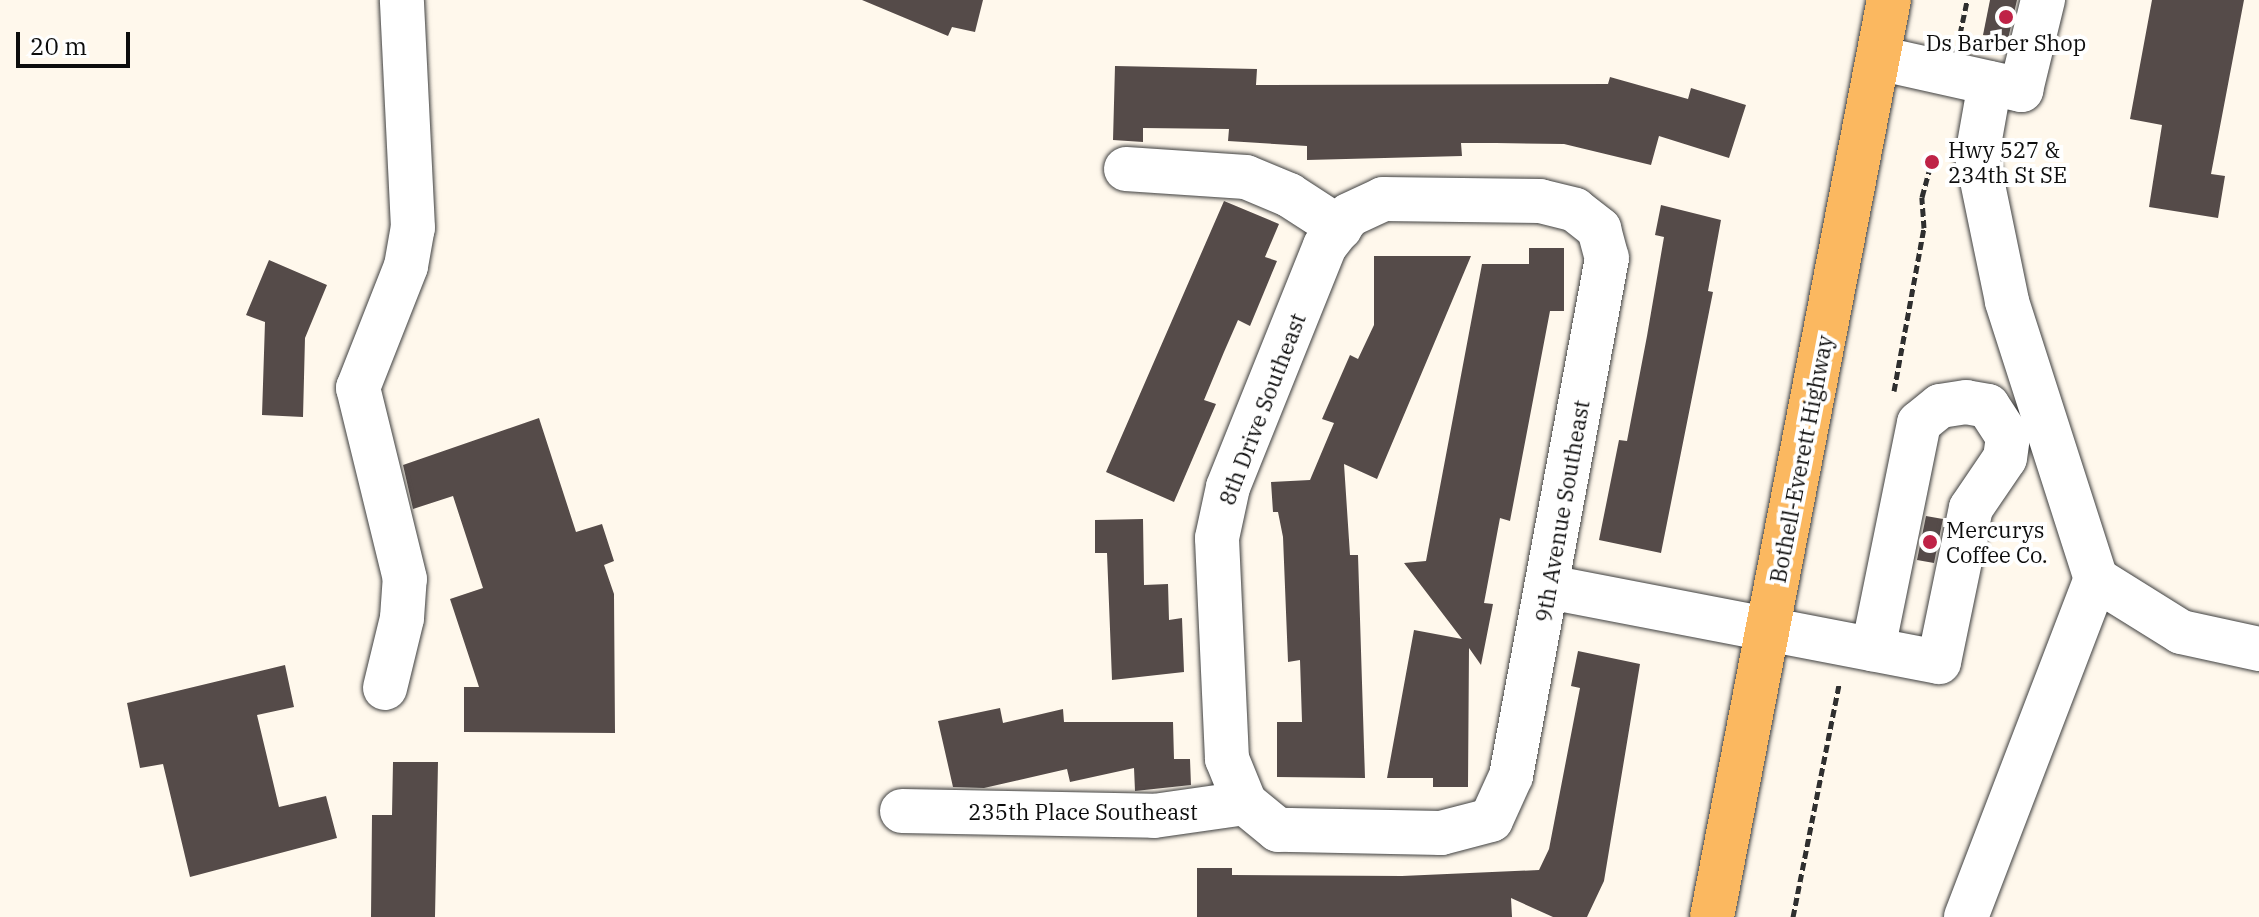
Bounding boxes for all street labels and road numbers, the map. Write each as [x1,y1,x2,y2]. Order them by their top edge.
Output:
street label: 8th Drive Southeast [1213,309,1311,509]
street label: Bothell-Everett Highway [1764,333,1838,585]
street label: 9th Avenue Southeast [1529,398,1595,624]
street label: 235th Place Southeast [968,799,1198,825]

